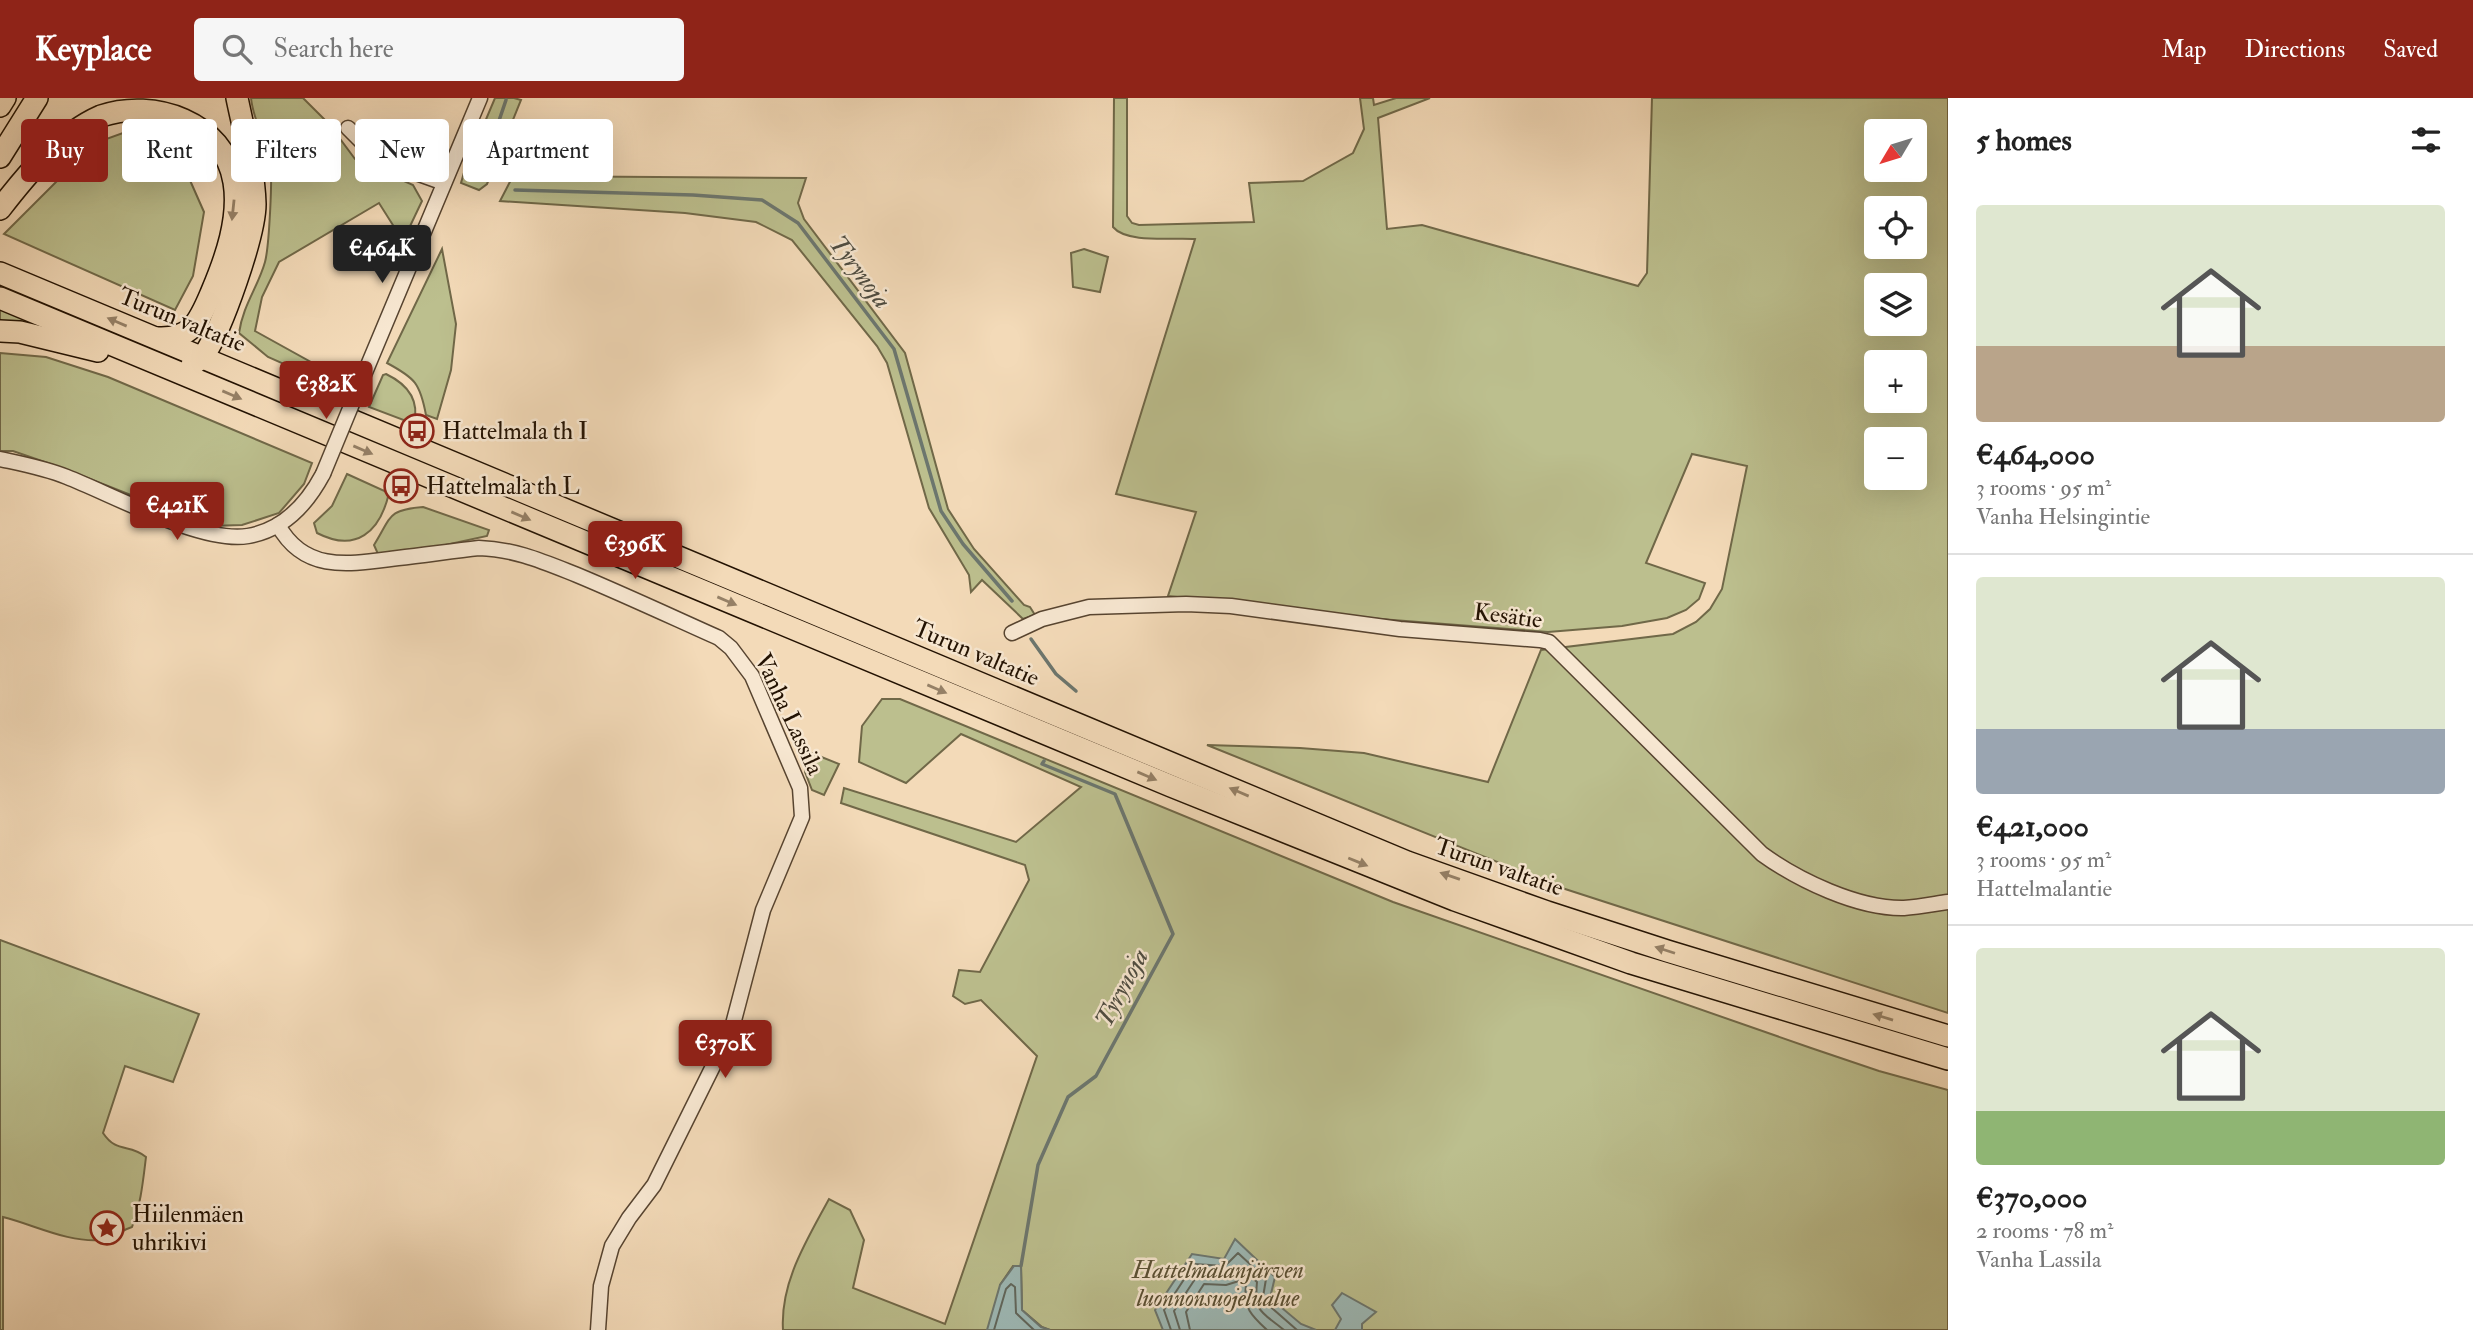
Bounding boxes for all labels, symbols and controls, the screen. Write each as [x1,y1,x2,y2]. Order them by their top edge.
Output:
search box [194,18,684,81]
text: Keyplace [35,29,152,70]
icon: search [218,30,256,68]
text: Search here [274,33,394,65]
text: Map [2161,34,2206,65]
text: Directions [2244,34,2345,65]
text: Saved [2383,34,2438,65]
chip: Buy [21,119,108,182]
chip: Rent [122,119,217,182]
chip: Filters [231,119,341,182]
chip: New [355,119,449,182]
chip: Apartment [463,119,613,182]
north arrow [1864,119,1927,182]
map controls [1864,119,1927,490]
icon: filters [2407,121,2445,159]
text: 5 homes [1976,122,2072,159]
button: locate [1864,196,1927,259]
one-way arrow [228,199,239,221]
pin: €464K [333,226,431,285]
water label: Tyrynoja [822,229,898,315]
text: €464K [349,233,415,262]
icon: home [2148,250,2274,376]
button: layers [1864,273,1927,336]
street label: Turun valtatie [114,280,250,360]
one-way arrow [106,316,127,327]
button: + [1864,350,1927,413]
pin: €382K [277,362,375,421]
text: €382K [296,369,356,398]
one-way arrow [222,390,243,401]
bus stop icon: Hattelmala th I [398,412,436,450]
place label: Hattelmala th I [442,416,588,447]
button: − [1864,427,1927,490]
text: €464,000 [1976,436,2095,473]
one-way arrow [353,445,374,456]
bus stop icon: Hattelmala th L [382,467,420,505]
place label: Hattelmala th L [426,471,580,502]
text: 3 rooms · 95 m² [1976,473,2111,502]
pin: €421K [128,482,226,542]
text: €421K [146,490,208,519]
text: Vanha Helsingintie [1976,502,2150,531]
one-way arrow [511,510,532,521]
pin: €396K [586,522,684,581]
text: €396K [604,529,666,558]
one-way arrow [717,596,738,607]
street label: Kesätie [1472,596,1544,636]
street label: Turun valtatie [908,612,1044,694]
icon: home [2148,622,2274,748]
street label: Vanha Lassila [747,648,831,781]
one-way arrow [927,683,948,694]
one-way arrow [1137,771,1158,782]
one-way arrow [1228,786,1249,797]
text: €421,000 [1976,808,2089,845]
street label: Turun valtatie [1430,830,1568,904]
text: 3 rooms · 95 m² [1976,845,2111,874]
one-way arrow [1348,856,1369,867]
one-way arrow [1439,871,1460,881]
text: Hattelmalantie [1976,874,2112,903]
water label: Tyrynoja [1088,943,1156,1033]
one-way arrow [1654,945,1675,955]
icon: home [2148,993,2274,1119]
one-way arrow [1872,1012,1893,1022]
pin: €370K [676,1020,774,1080]
text: €370K [695,1028,755,1057]
text: €370,000 [1976,1179,2087,1216]
place label: Hiilenmäen uhrikivi [132,1199,244,1258]
place icon: Hiilenmäen uhrikivi [88,1209,126,1247]
text: 2 rooms · 78 m² [1976,1216,2114,1245]
text: Vanha Lassila [1976,1245,2101,1274]
park label: Hattelmalanjärven luonnonsuojelualue [1131,1255,1304,1314]

